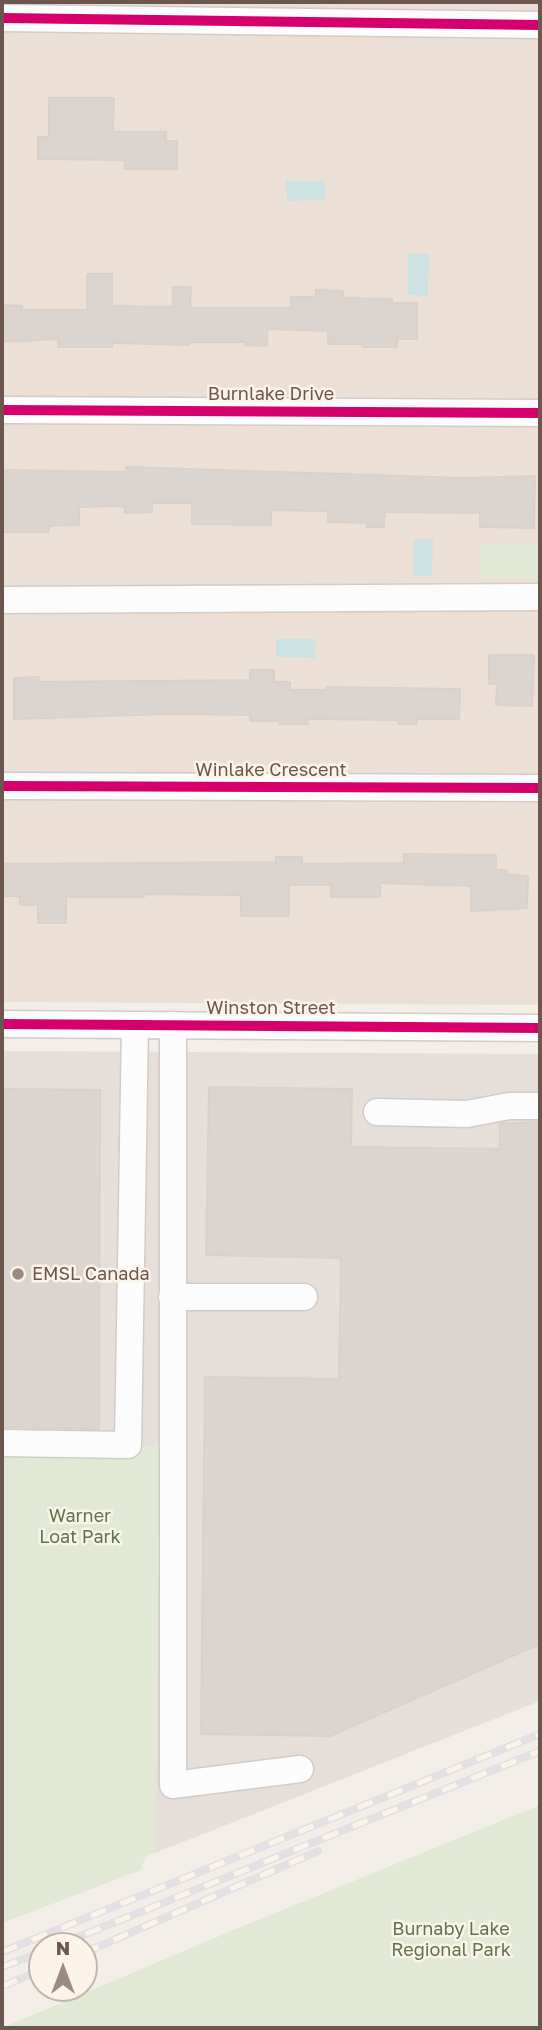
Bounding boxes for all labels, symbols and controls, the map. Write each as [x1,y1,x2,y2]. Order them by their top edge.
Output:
street label: Burnlake Drive [208,383,334,405]
street label: Winlake Crescent [195,759,347,781]
street label: Winston Street [206,997,336,1019]
place label: EMSL Canada [32,1263,150,1285]
marker: EMSL Canada [10,1266,26,1282]
park label: Warner Loat Park [39,1505,121,1548]
park label: Burnaby Lake Regional Park [391,1918,511,1960]
north arrow [28,1932,98,2002]
text: N [56,1936,70,1959]

